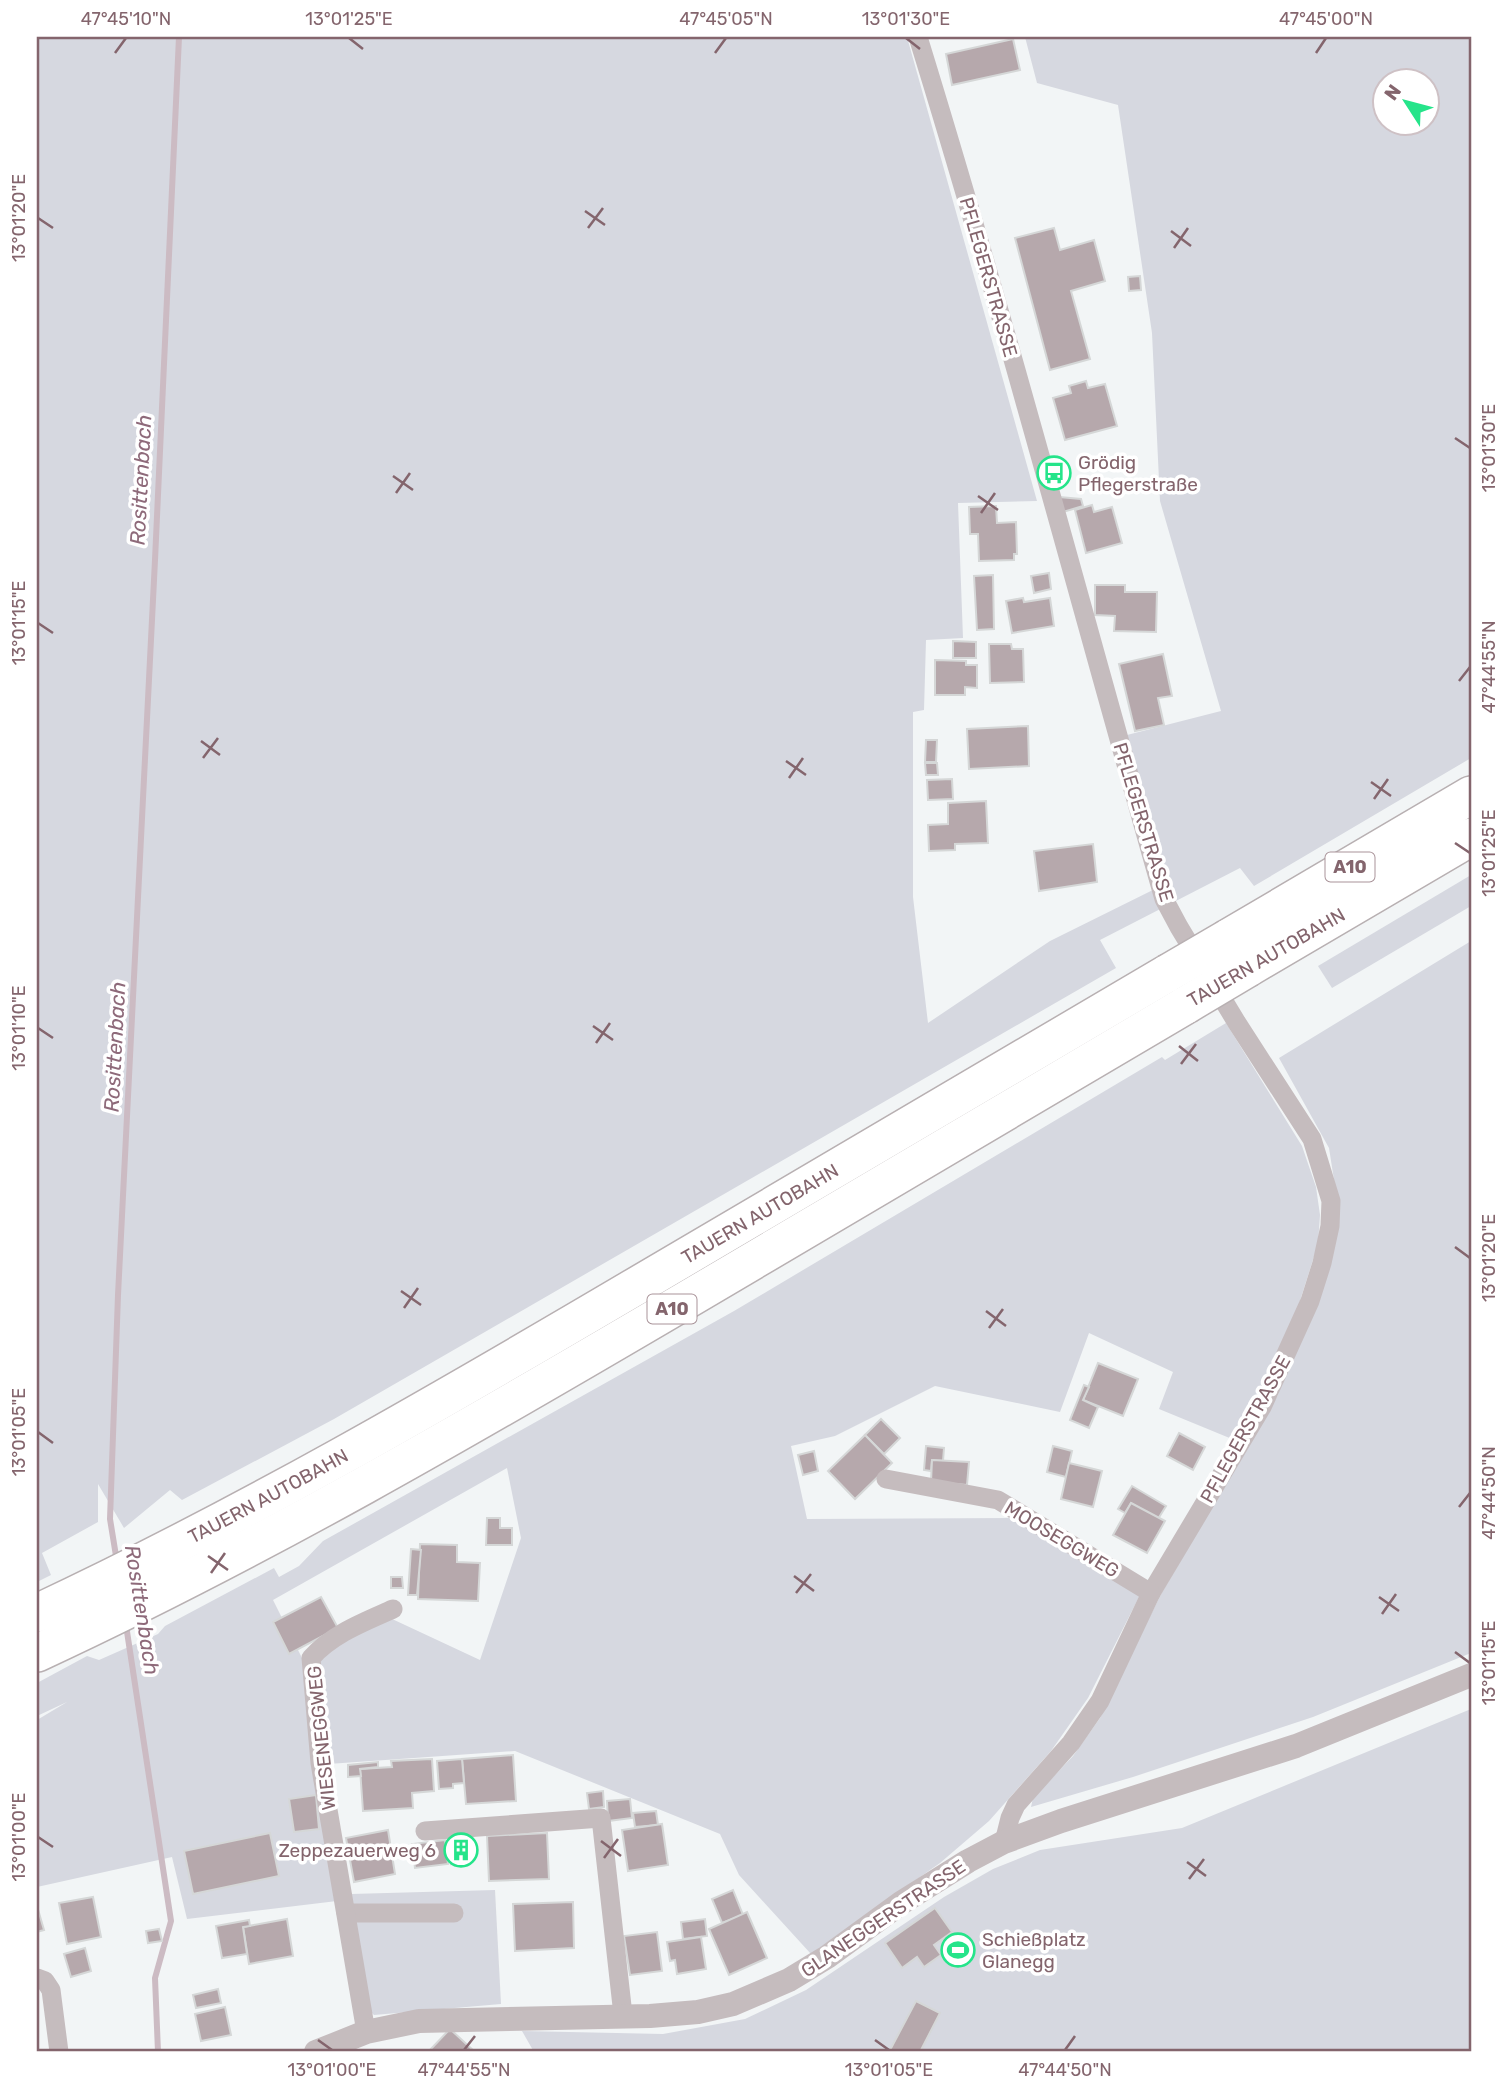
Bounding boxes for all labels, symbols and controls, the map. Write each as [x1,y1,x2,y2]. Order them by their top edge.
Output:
text: 47°45'10"N [81,8,171,30]
text: 13°01'25"E [305,8,393,30]
text: 47°45'05"N [679,8,773,30]
text: 13°01'30"E [862,8,950,30]
text: 47°45'00"N [1279,8,1373,30]
north arrow [1372,66,1442,136]
text: N [1379,80,1406,105]
text: 13°01'20"E [8,174,30,262]
street label: PFLEGERSTRASSE [955,195,1022,360]
text: 13°01'30"E [1478,404,1500,492]
water label: Rosittenbach [125,414,156,546]
place label: Grödig Pflegerstraße [1078,451,1198,496]
bus stop icon: Grödig Pflegerstraße [1035,454,1073,492]
text: 13°01'15"E [8,581,30,665]
text: 47°44'55"N [1478,621,1500,713]
street label: PFLEGERSTRASSE [1108,740,1179,904]
text: 13°01'25"E [1478,809,1500,897]
road number: A10 [1326,852,1374,882]
street label: TAUERN AUTOBAHN [1183,903,1349,1012]
water label: Rosittenbach [99,981,130,1113]
text: 13°01'10"E [8,985,30,1071]
street label: TAUERN AUTOBAHN [677,1159,843,1269]
text: 13°01'20"E [1478,1214,1500,1302]
road number: A10 [648,1294,696,1324]
street label: PFLEGERSTRASSE [1195,1351,1296,1507]
text: 13°01'05"E [8,1388,30,1476]
street label: TAUERN AUTOBAHN [184,1444,352,1548]
text: 47°44'50"N [1478,1446,1500,1540]
street label: MOOSEGGWEG [1000,1496,1123,1583]
water label: Rosittenbach [120,1543,165,1677]
text: 13°01'15"E [1478,1621,1500,1705]
street label: WIESENEGGWEG [302,1665,341,1811]
text: 13°01'00"E [8,1792,30,1882]
building icon: Zeppezauerweg 6 [442,1831,480,1869]
place label: Zeppezauerweg 6 [278,1839,436,1862]
street label: GLANEGGERSTRASSE [797,1855,970,1982]
place label: Schießplatz Glanegg [982,1928,1086,1973]
sports icon: Schießplatz Glanegg [939,1931,977,1969]
text: 13°01'00"E [287,2059,377,2081]
text: 47°44'55"N [418,2059,510,2081]
text: 13°01'05"E [845,2059,933,2081]
text: 47°44'50"N [1018,2059,1112,2081]

